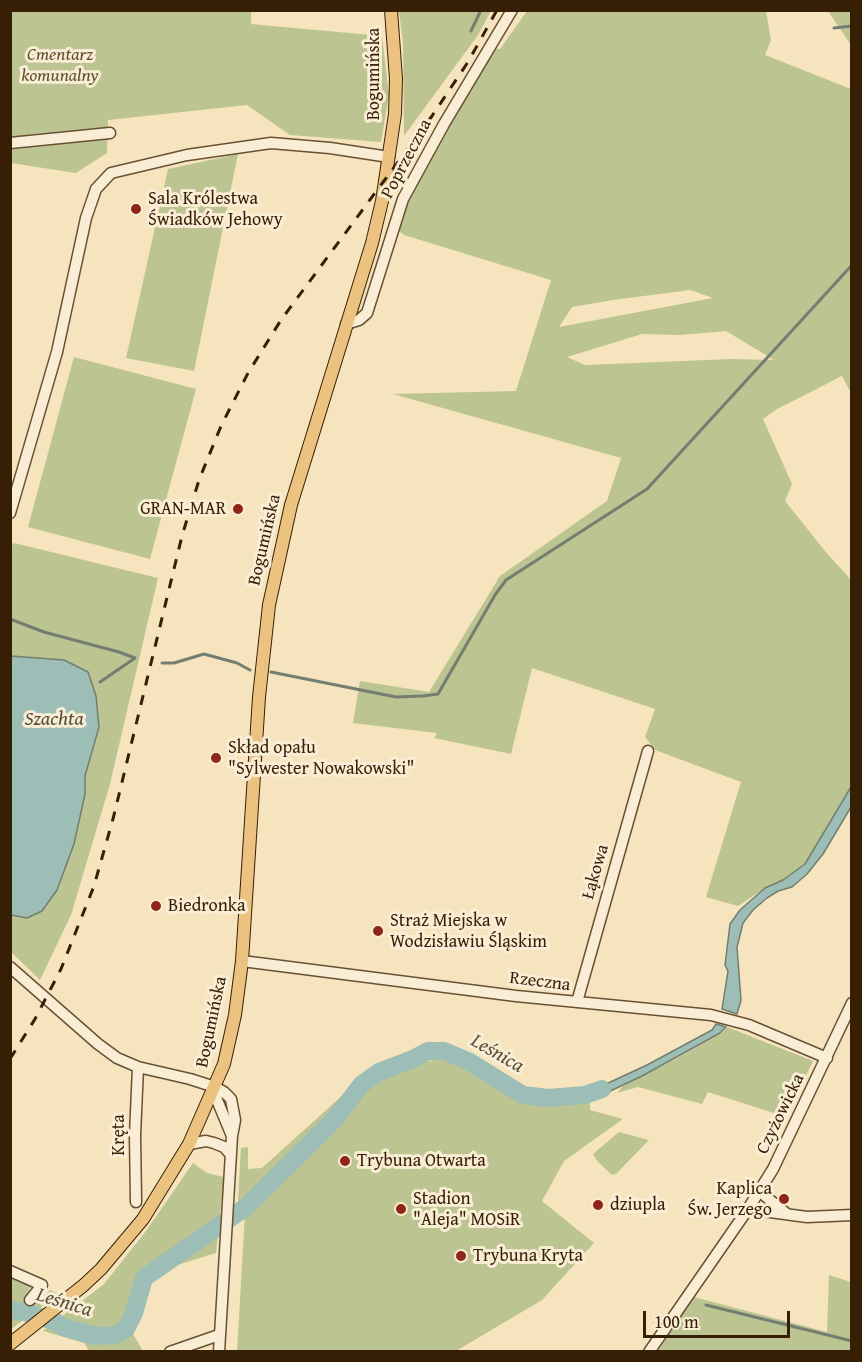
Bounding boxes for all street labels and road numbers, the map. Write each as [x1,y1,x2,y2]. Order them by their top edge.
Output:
street label: Bogumińska [363,28,385,120]
street label: Poprzeczna [377,116,437,202]
street label: Bogumińska [244,492,286,588]
street label: Łąkowa [578,842,614,902]
street label: Rzeczna [508,968,572,996]
street label: Bogumińska [192,974,232,1070]
street label: Czyżowicka [752,1070,810,1158]
street label: Kręta [108,1114,130,1156]

